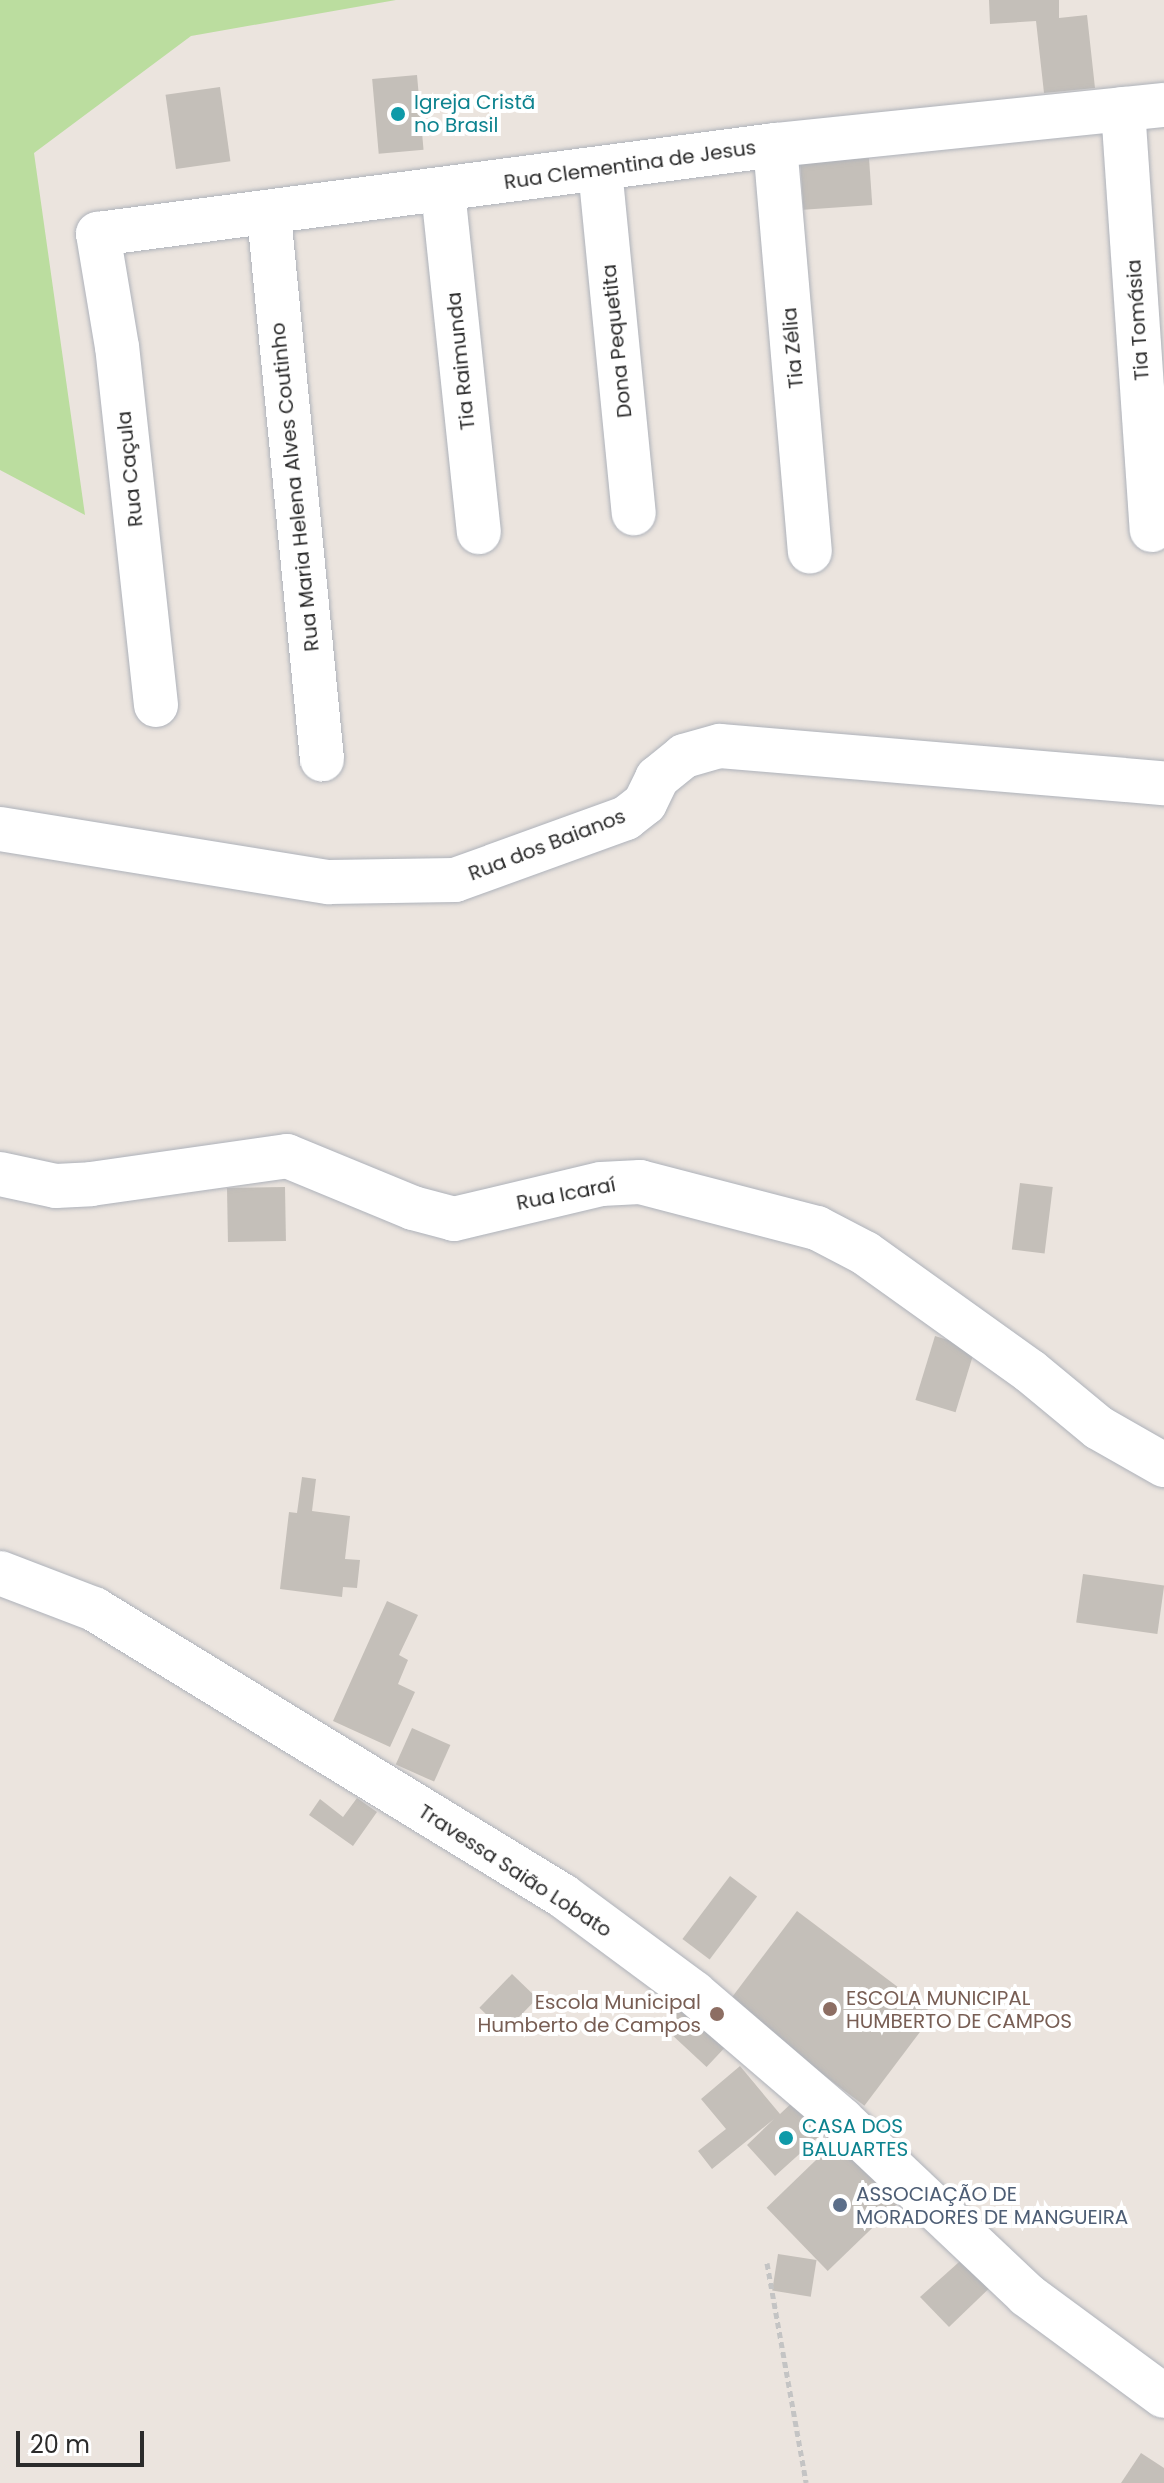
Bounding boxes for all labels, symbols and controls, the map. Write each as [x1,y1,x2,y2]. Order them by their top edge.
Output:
place label: Igreja Cristã no Brasil [414,90,535,137]
marker: Igreja Cristã no Brasil [389,105,407,123]
street label: Rua Clementina de Jesus [502,135,758,195]
street label: Tia Tomásia [1122,259,1154,381]
street label: Dona Pequetita [597,263,637,419]
street label: Tia Raimunda [442,291,480,431]
street label: Tia Zélia [778,307,808,389]
street label: Rua Maria Helena Alves Coutinho [266,321,324,653]
street label: Rua Caçula [112,410,148,528]
street label: Rua dos Baianos [465,804,629,886]
street label: Rua Icaraí [514,1173,618,1215]
street label: Travessa Saião Lobato [414,1800,616,1942]
place label: ESCOLA MUNICIPAL HUMBERTO DE CAMPOS [846,1986,1072,2033]
place label: Escola Municipal Humberto de Campos [477,1990,701,2037]
marker: ESCOLA MUNICIPAL HUMBERTO DE CAMPOS [821,2000,839,2018]
marker: Escola Municipal Humberto de Campos [708,2005,726,2023]
place label: CASA DOS BALUARTES [802,2114,908,2161]
marker: CASA DOS BALUARTES [777,2129,795,2147]
place label: ASSOCIAÇÃO DE MORADORES DE MANGUEIRA [856,2182,1128,2229]
marker: ASSOCIAÇÃO DE MORADORES DE MANGUEIRA [831,2196,849,2214]
scale bar [20,2415,148,2465]
text: 20 m [30,2428,90,2461]

